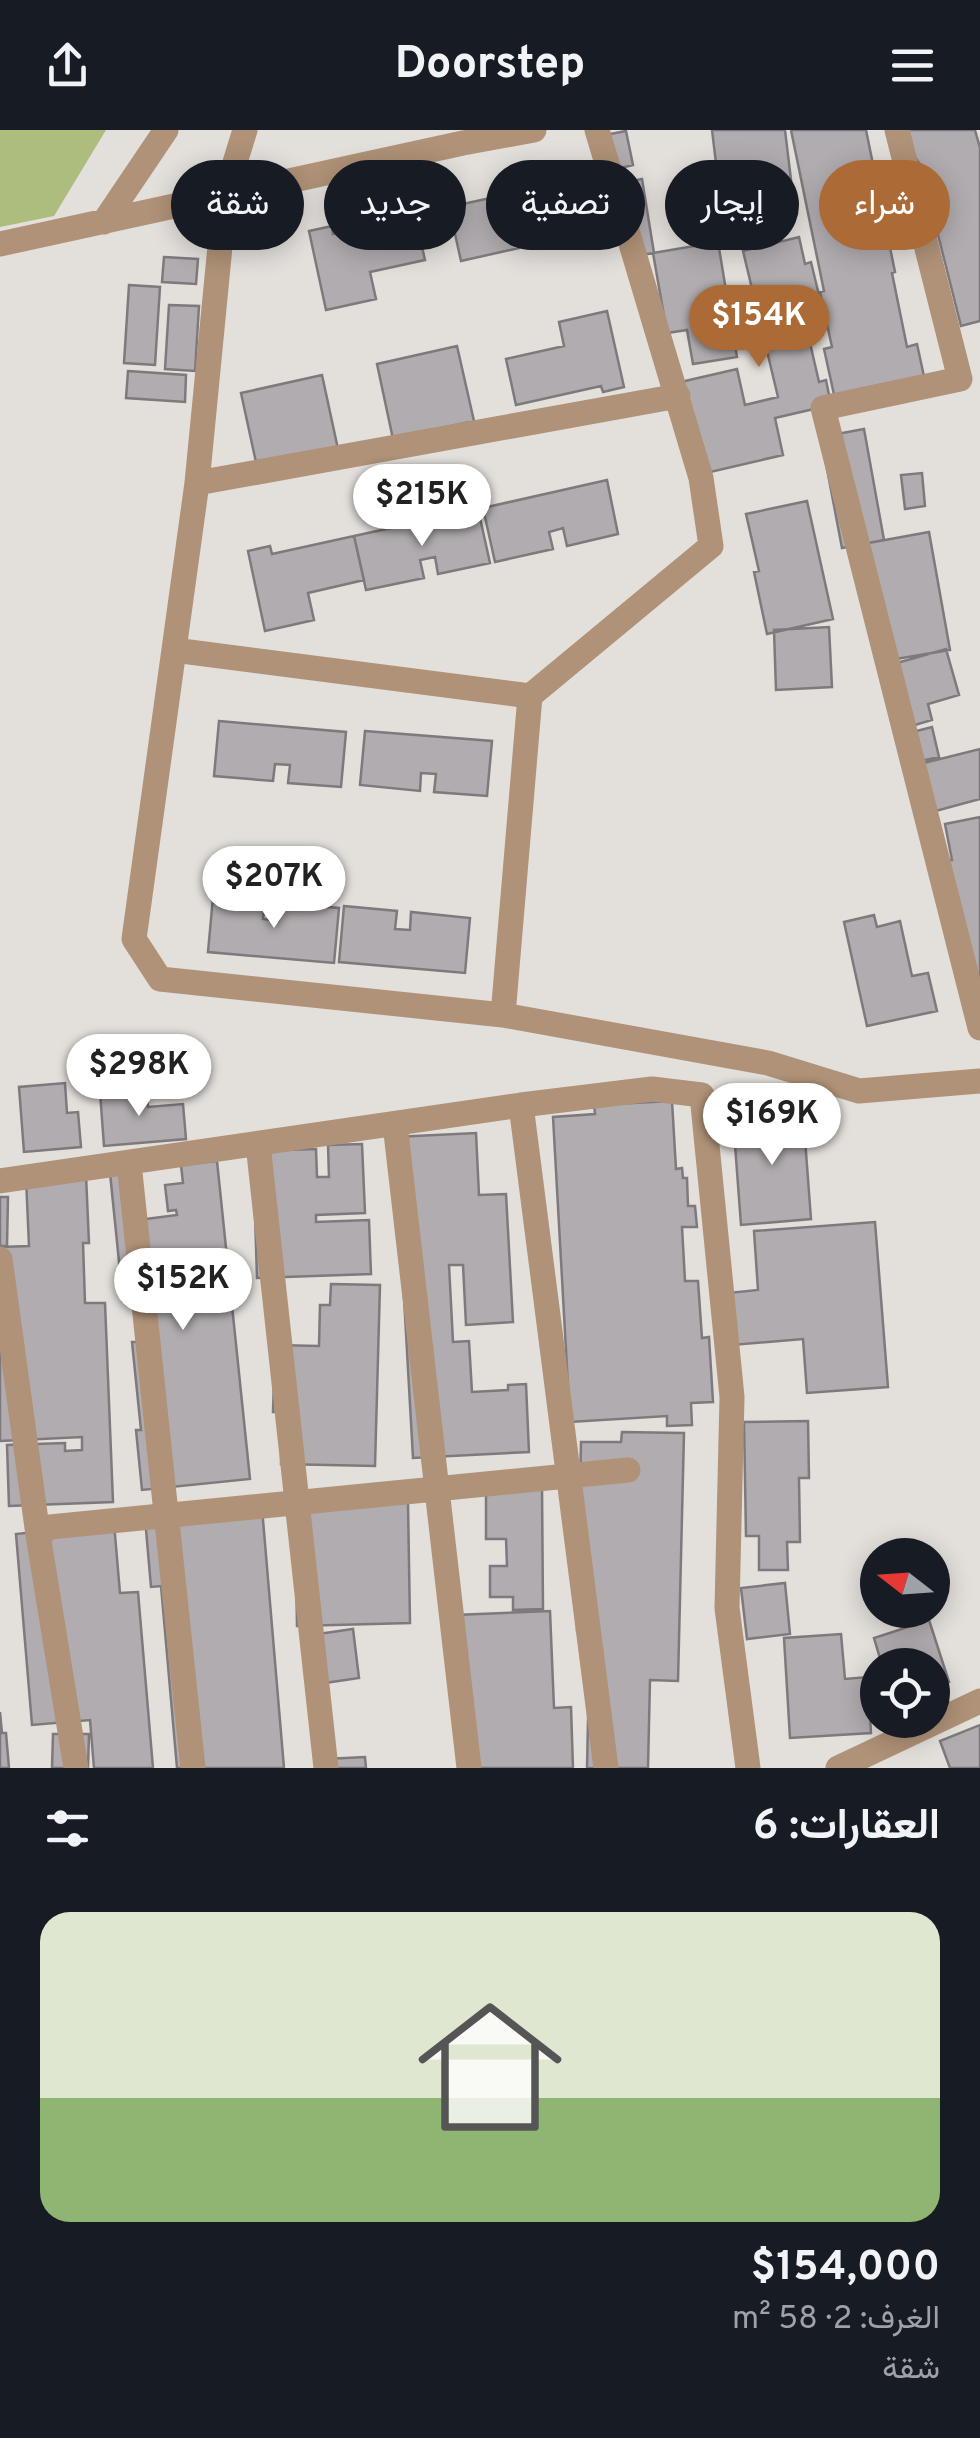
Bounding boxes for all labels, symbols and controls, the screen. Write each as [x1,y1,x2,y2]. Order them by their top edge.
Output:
text: Doorstep [395,37,585,94]
icon: share [40,38,95,93]
icon: menu [885,38,940,93]
chip: شقة [171,160,304,250]
chip: جديد [324,160,466,250]
chip: تصفية [486,160,645,250]
chip: إيجار [665,160,799,250]
chip: شراء [819,160,950,250]
pin: $154K [689,285,829,370]
text: $154K [711,297,807,337]
pin: $215K [352,464,492,549]
text: $215K [375,476,469,516]
pin: $207K [204,846,344,931]
text: $207K [224,858,324,898]
pin: $298K [69,1034,209,1119]
text: $298K [88,1046,190,1086]
pin: $169K [702,1083,842,1168]
text: $169K [725,1095,819,1135]
pin: $152K [113,1248,253,1333]
text: $152K [136,1260,230,1300]
north arrow [860,1538,950,1628]
map controls [860,1538,950,1738]
button: locate [860,1648,950,1738]
icon: filters [40,1801,95,1856]
text: العقارات: 6 [753,1801,940,1854]
icon: home [400,1977,580,2157]
text: $154,000 [751,2242,940,2295]
text: الغرف: 2 · 58 m² [732,2300,940,2340]
text: شقة [882,2350,940,2390]

